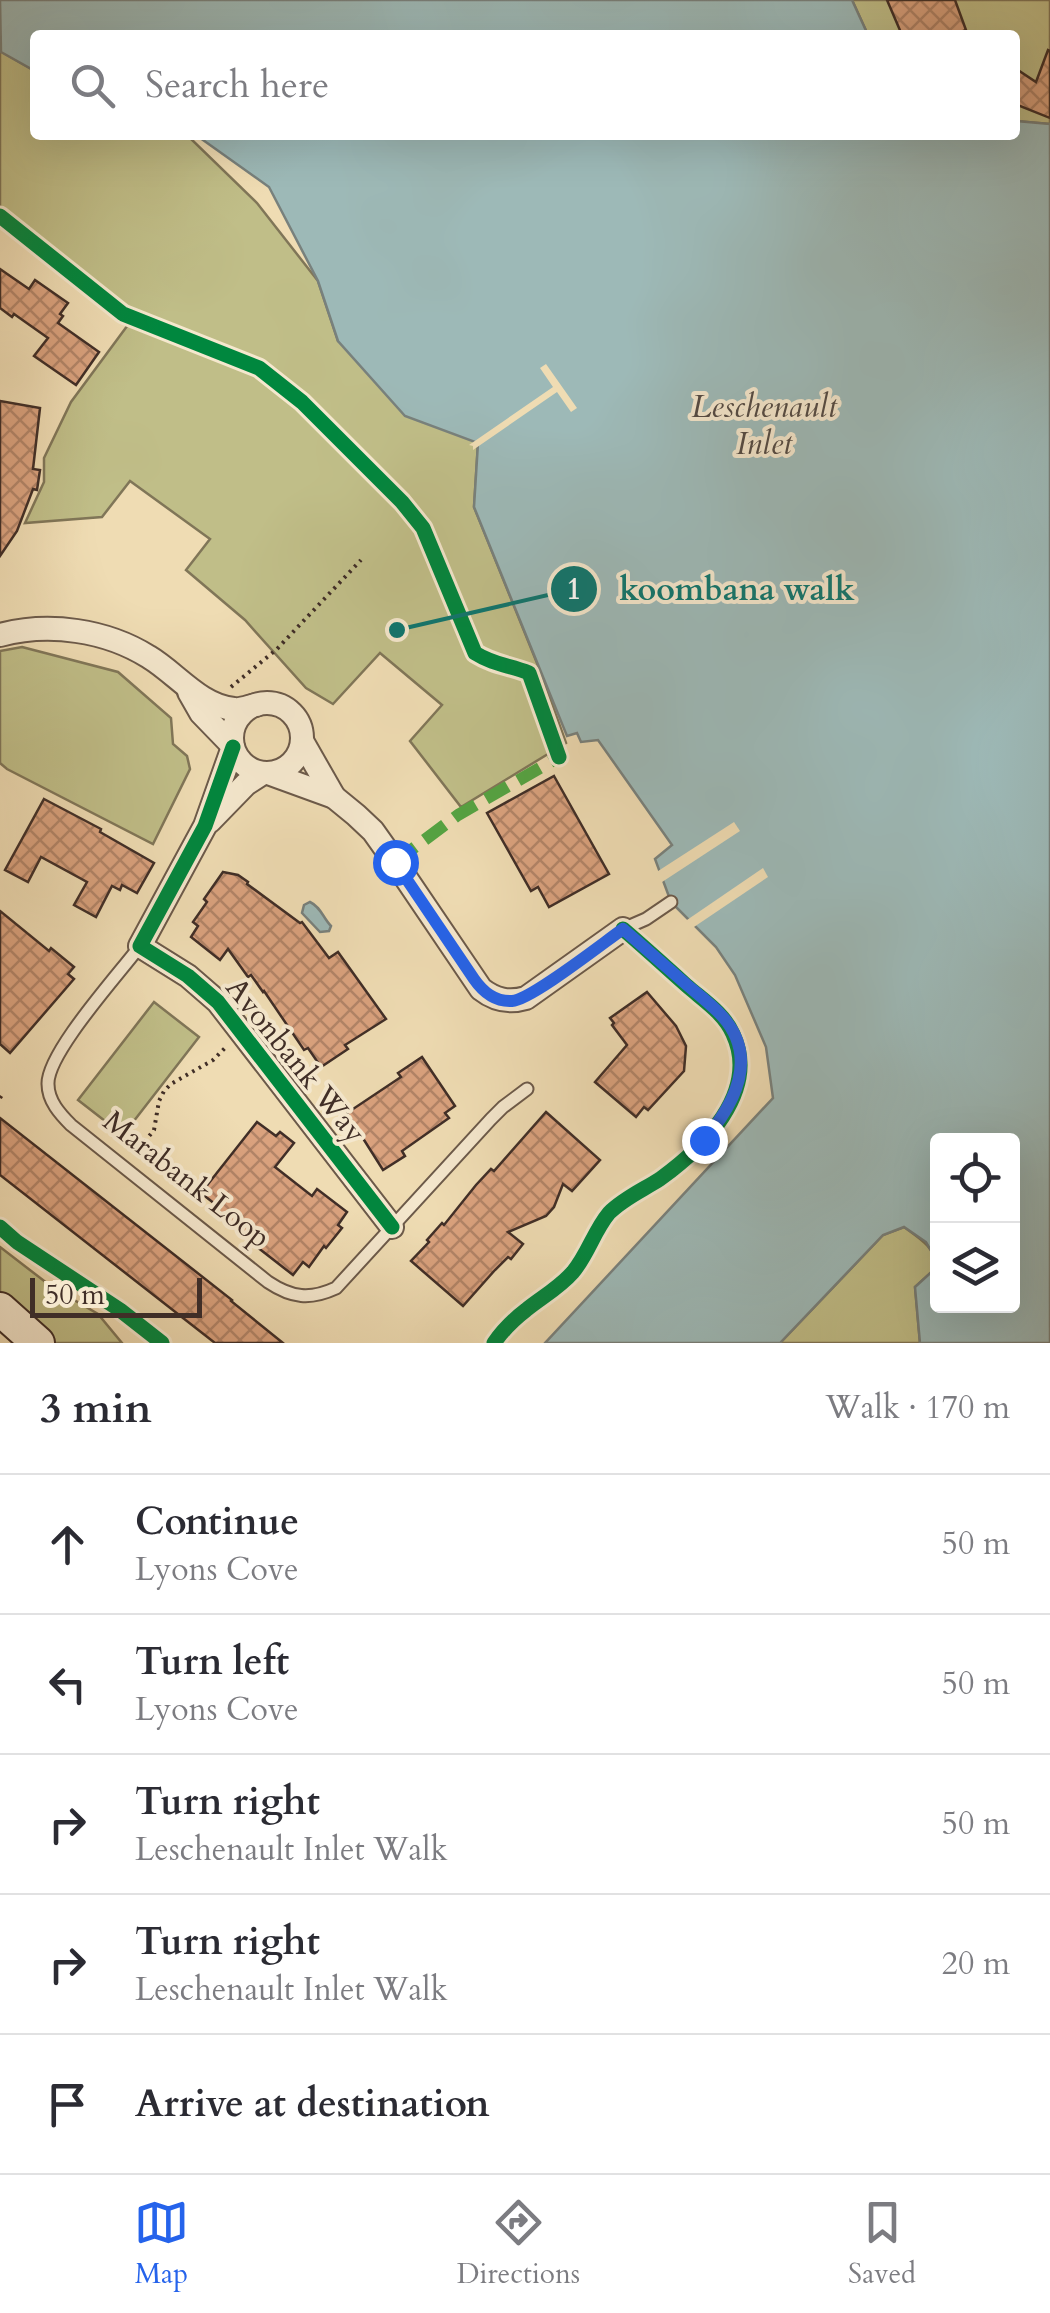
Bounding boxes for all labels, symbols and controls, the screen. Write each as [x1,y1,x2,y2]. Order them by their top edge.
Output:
search box [30,30,1020,140]
icon: search [65,58,120,113]
text: Search here [145,59,329,111]
water label: Leschenault Inlet [691,385,838,466]
callout: koombana walk [549,558,875,620]
text: koombana walk [619,568,855,612]
text: 1 [566,569,582,610]
route start [373,840,419,886]
street label: Avonbank Way [216,969,375,1152]
street label: Marabank Loop [95,1101,279,1258]
route end [682,1118,728,1164]
map controls [930,1133,1020,1313]
button: locate [930,1133,1020,1223]
button: layers [930,1223,1020,1313]
scale bar [30,1273,202,1318]
text: 50 m [45,1276,105,1314]
text: 3 min [40,1380,152,1437]
text: Walk · 170 m [825,1386,1010,1430]
text: Continue [135,1496,299,1548]
icon: ahead [40,1517,95,1572]
text: 50 m [942,1522,1010,1566]
text: Lyons Cove [135,1548,299,1592]
text: Turn left [135,1636,289,1688]
icon: left [40,1657,95,1712]
text: 50 m [942,1662,1010,1706]
text: Lyons Cove [135,1688,299,1732]
text: Turn right [135,1776,320,1828]
icon: right [40,1797,95,1852]
text: 50 m [942,1802,1010,1846]
text: Leschenault Inlet Walk [135,1828,448,1872]
text: Turn right [135,1916,320,1968]
icon: right [40,1937,95,1992]
text: 20 m [942,1942,1010,1986]
text: Leschenault Inlet Walk [135,1968,448,2012]
icon: arrive [40,2077,95,2132]
text: Arrive at destination [135,2078,490,2130]
tab: Map [134,2195,189,2293]
tab: Directions [457,2195,580,2293]
tab: Saved [848,2195,916,2293]

